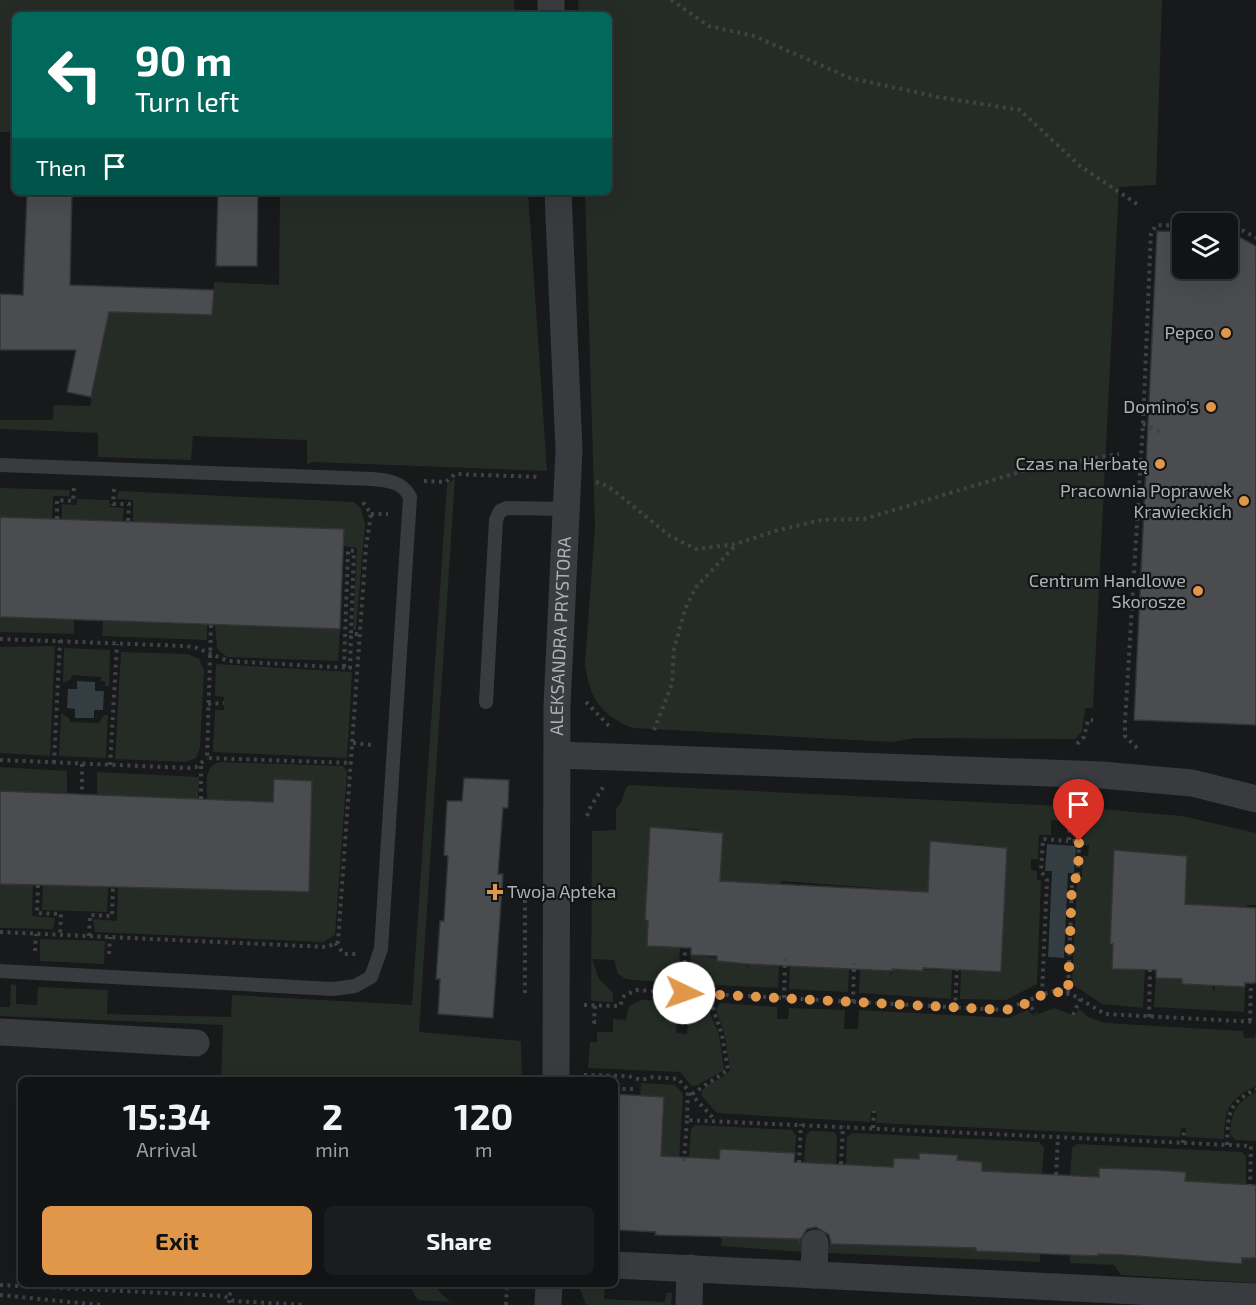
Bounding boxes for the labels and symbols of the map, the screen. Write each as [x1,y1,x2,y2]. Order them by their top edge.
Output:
place label: Pepco [1165,321,1214,343]
marker: Pepco [1219,326,1233,340]
place label: Domino's [1123,395,1199,417]
marker: Domino's [1204,400,1218,414]
place label: Czas na Herbatę [1016,452,1148,474]
marker: Czas na Herbatę [1153,457,1167,471]
place label: Pracownia Poprawek Krawieckich [1060,479,1232,522]
marker: Pracownia Poprawek Krawieckich [1237,494,1251,508]
street label: ALEKSANDRA PRYSTORA [545,535,575,736]
place label: Centrum Handlowe Skorosze [1029,569,1186,612]
marker: Centrum Handlowe Skorosze [1191,584,1205,598]
pin [1053,779,1104,841]
place label: Twoja Apteka [507,880,616,902]
marker: Twoja Apteka [488,885,502,899]
position arrow [652,961,716,1025]

